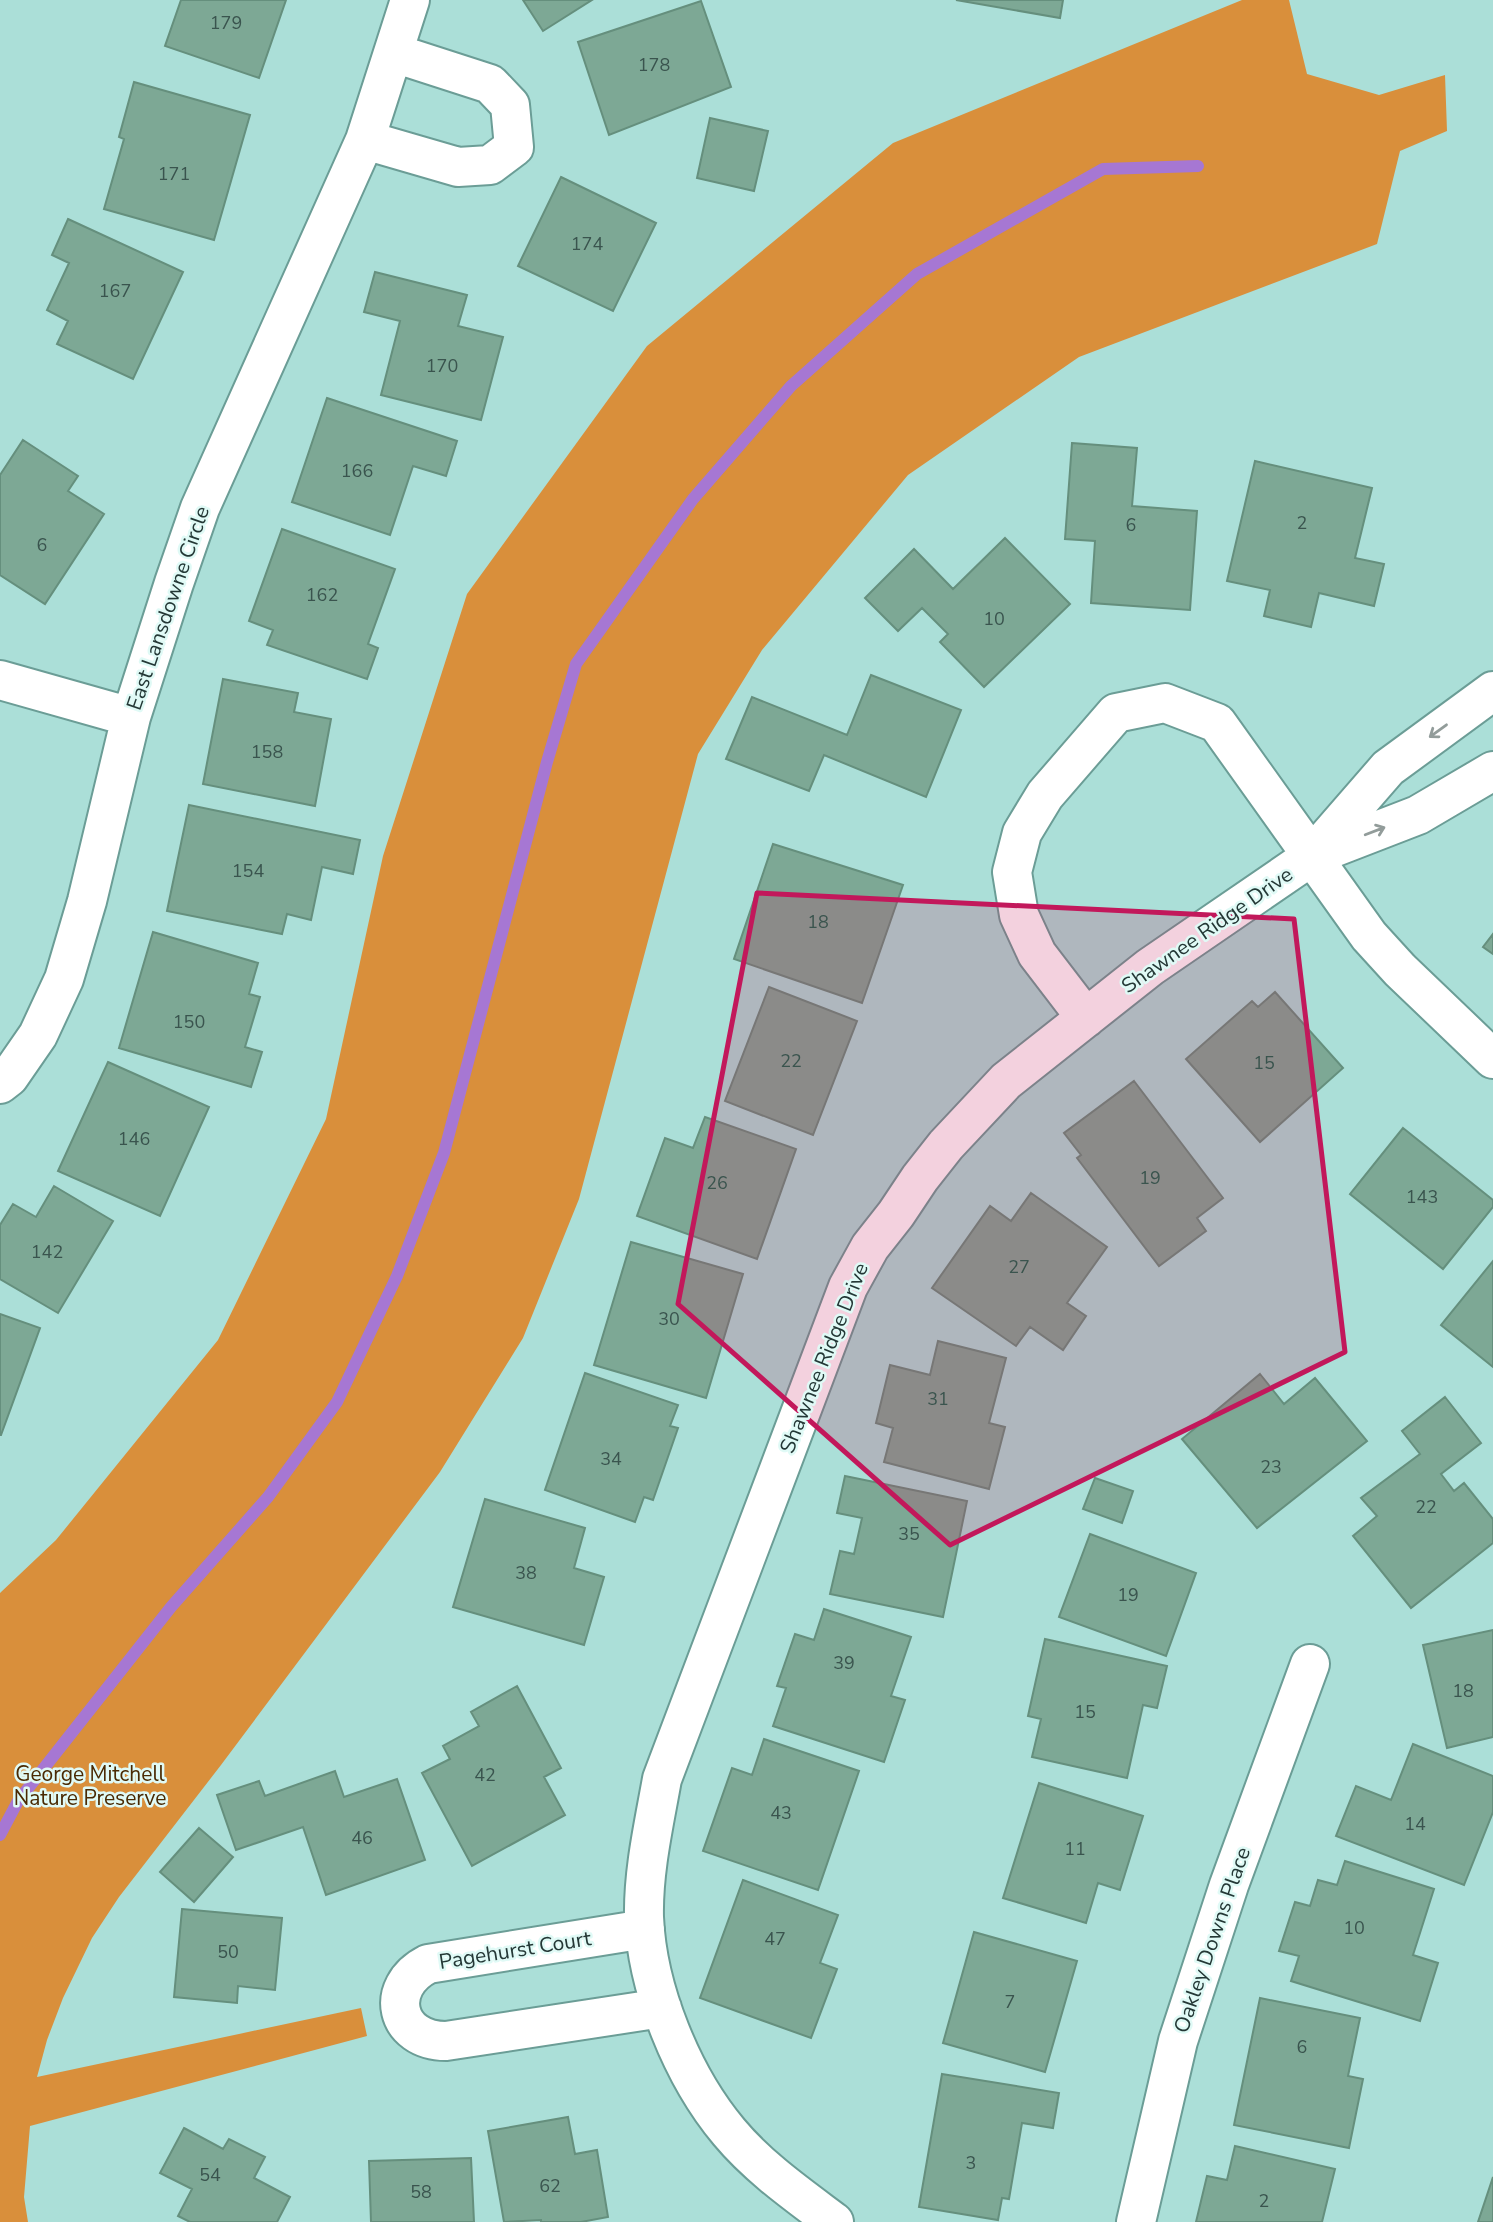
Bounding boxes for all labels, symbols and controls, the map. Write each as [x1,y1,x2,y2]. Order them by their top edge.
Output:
house number: 179 [210,11,242,35]
house number: 178 [638,53,670,77]
house number: 171 [158,162,190,186]
house number: 174 [571,232,603,256]
house number: 167 [99,279,131,303]
house number: 170 [426,354,458,378]
house number: 166 [341,459,373,483]
street label: East Lansdowne Circle [120,502,216,714]
house number: 2 [1297,511,1307,535]
house number: 6 [1126,513,1136,537]
house number: 6 [37,533,47,557]
house number: 162 [306,583,338,607]
house number: 10 [983,607,1005,631]
one-way arrow [1429,724,1448,738]
house number: 158 [251,740,283,764]
one-way arrow [1364,824,1386,837]
house number: 154 [232,859,264,883]
street label: Shawnee Ridge Drive [1116,860,1298,1000]
house number: 18 [807,910,829,934]
house number: 150 [173,1010,205,1034]
house number: 22 [780,1049,802,1073]
house number: 15 [1253,1051,1275,1075]
house number: 146 [118,1127,150,1151]
house number: 19 [1139,1166,1161,1190]
house number: 26 [706,1171,728,1195]
house number: 143 [1406,1185,1438,1209]
house number: 142 [31,1240,63,1264]
house number: 27 [1008,1255,1030,1279]
street label: Shawnee Ridge Drive [773,1259,875,1457]
house number: 30 [658,1307,680,1331]
house number: 31 [927,1387,949,1411]
house number: 34 [600,1447,622,1471]
house number: 23 [1260,1455,1282,1479]
house number: 22 [1415,1495,1437,1519]
house number: 35 [898,1522,920,1546]
house number: 38 [515,1561,537,1585]
house number: 19 [1117,1583,1139,1607]
house number: 39 [833,1651,855,1675]
house number: 18 [1452,1679,1474,1703]
house number: 15 [1074,1700,1096,1724]
park label: George Mitchell Nature Preserve [14,1760,166,1812]
house number: 42 [474,1763,496,1787]
house number: 43 [770,1801,792,1825]
house number: 14 [1404,1812,1426,1836]
house number: 46 [351,1826,373,1850]
house number: 11 [1064,1837,1086,1861]
street label: Oakley Downs Place [1167,1843,1257,2037]
house number: 10 [1343,1916,1365,1940]
street label: Pagehurst Court [437,1924,594,1976]
house number: 47 [764,1927,786,1951]
house number: 50 [217,1940,239,1964]
house number: 7 [1005,1990,1015,2014]
house number: 6 [1297,2035,1307,2059]
house number: 3 [966,2151,976,2175]
house number: 54 [199,2163,221,2187]
house number: 62 [539,2174,561,2198]
house number: 58 [410,2180,432,2204]
house number: 2 [1259,2189,1269,2213]

